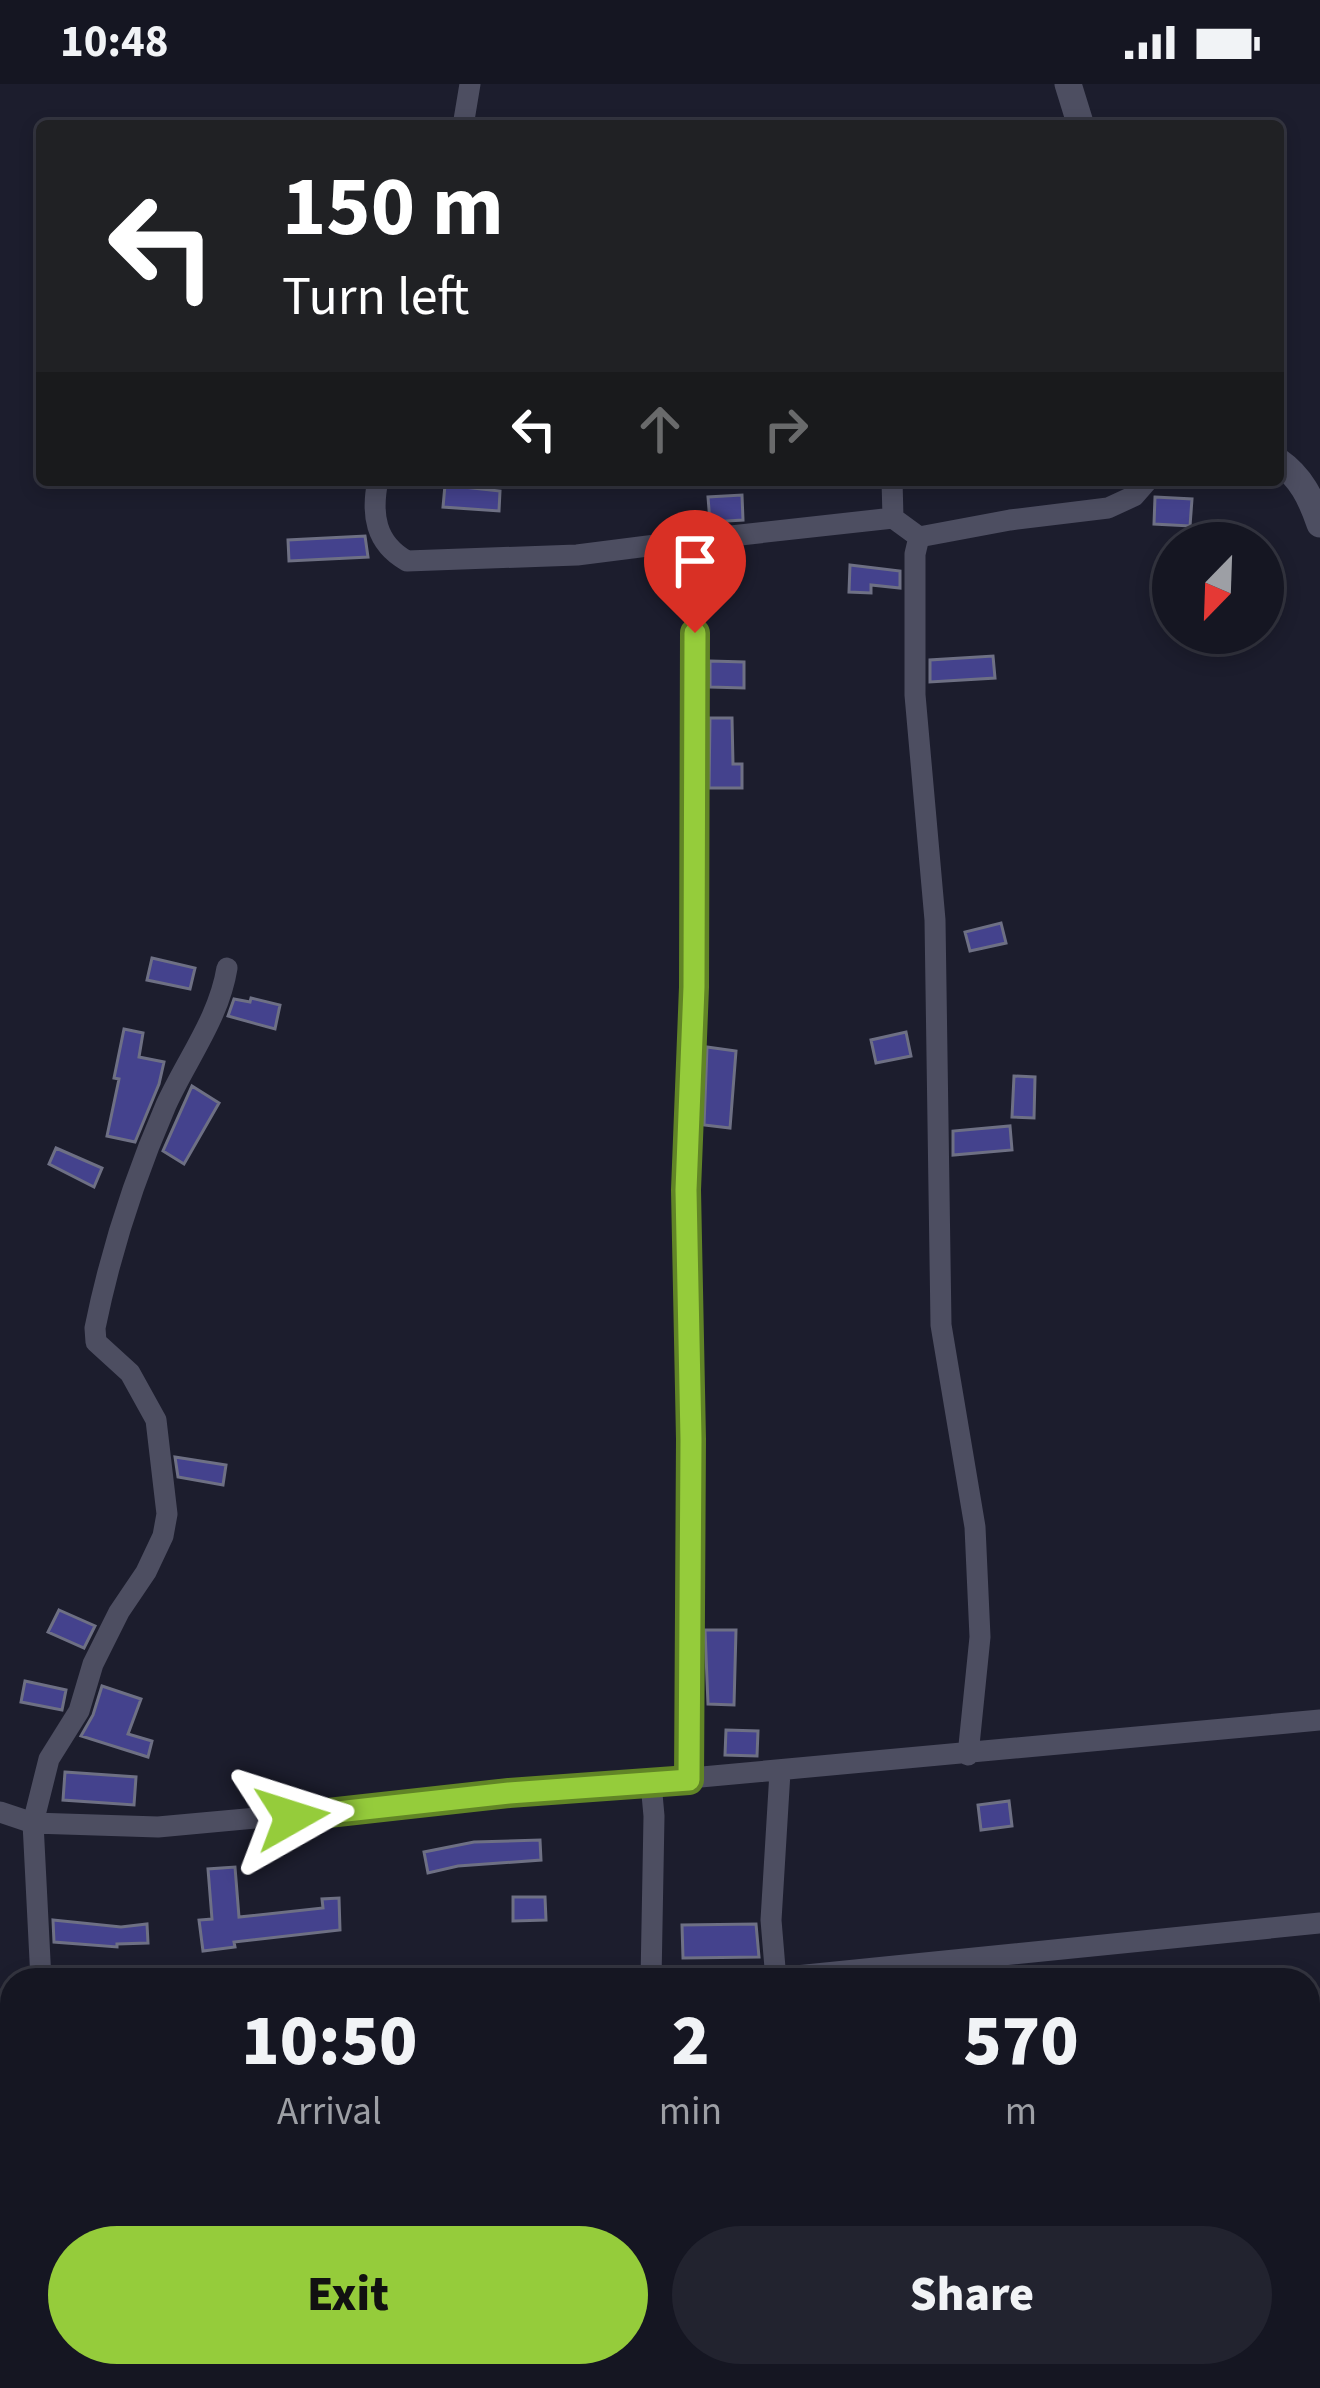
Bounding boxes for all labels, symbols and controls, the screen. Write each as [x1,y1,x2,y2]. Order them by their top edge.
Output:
text: 10:48 [60,10,169,74]
text: 150 m [282,148,504,268]
icon: left [84,168,240,324]
text: Turn left [282,259,469,336]
icon: left [501,396,567,462]
icon: ahead [627,396,693,462]
icon: right [753,396,819,462]
pin [644,510,746,633]
north arrow [1152,522,1284,654]
map controls [1152,522,1284,654]
icon: arrive [662,528,728,594]
position arrow [229,1754,355,1880]
text: 10:50 [241,1990,417,2093]
text: 2 [671,1990,710,2093]
text: 570 [963,1990,1079,2093]
text: Arrival [277,2084,382,2140]
text: min [659,2084,722,2140]
text: m [1005,2084,1037,2140]
button: Exit [48,2226,648,2364]
button: Share [672,2226,1272,2364]

